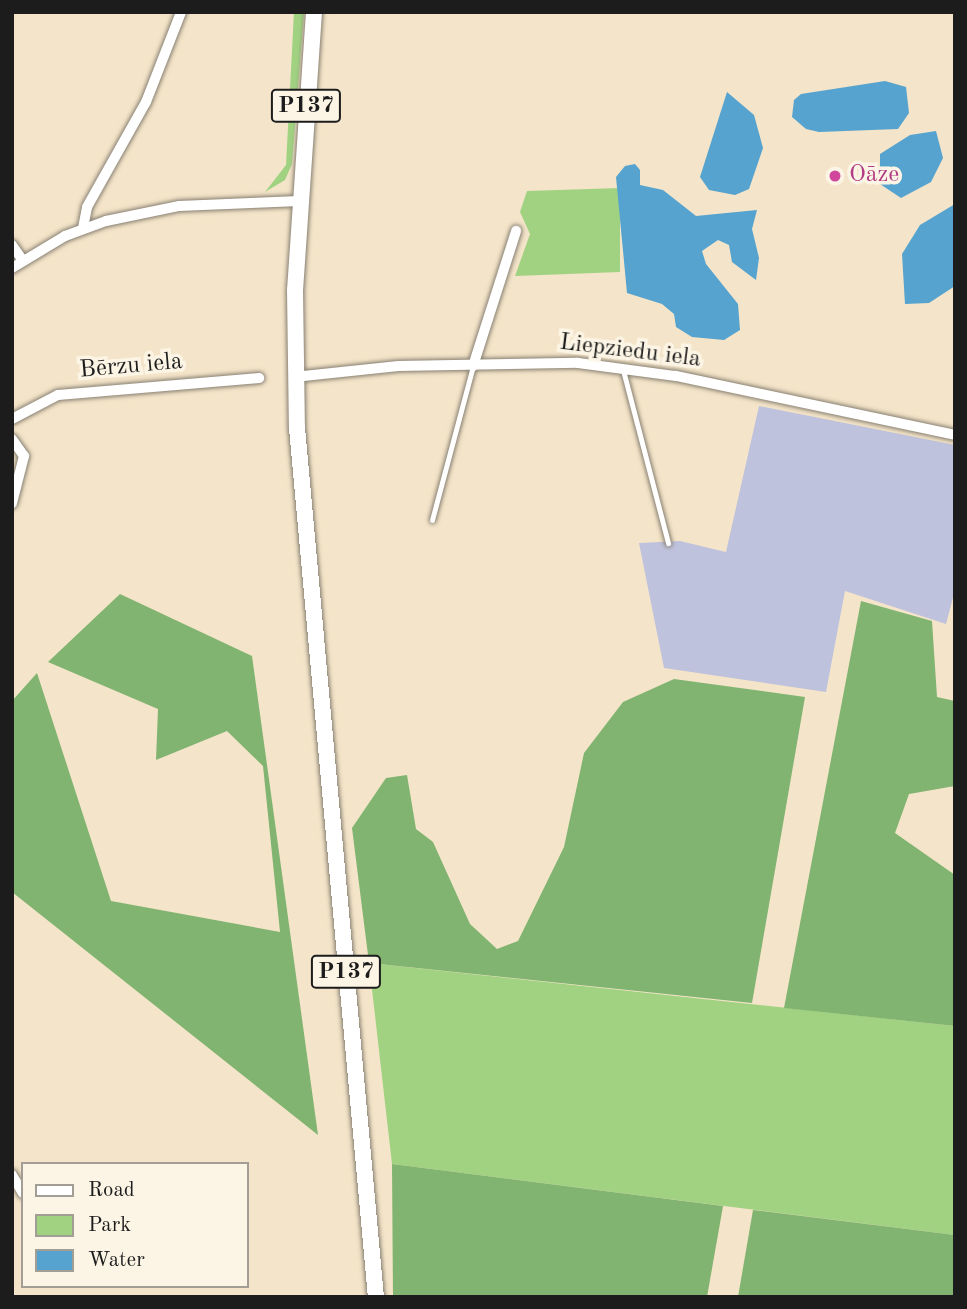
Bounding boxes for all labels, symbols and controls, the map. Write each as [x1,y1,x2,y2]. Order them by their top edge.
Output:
road number: P137 [269,86,343,125]
place label: Oāze [849,162,899,190]
marker: Oāze [827,168,843,184]
street label: Liepziedu iela [558,329,702,375]
street label: Bērzu iela [78,348,184,386]
road number: P137 [309,953,383,992]
legend [21,1162,248,1288]
text: Road [88,1180,135,1201]
text: Park [88,1215,131,1236]
text: Water [88,1250,145,1271]

